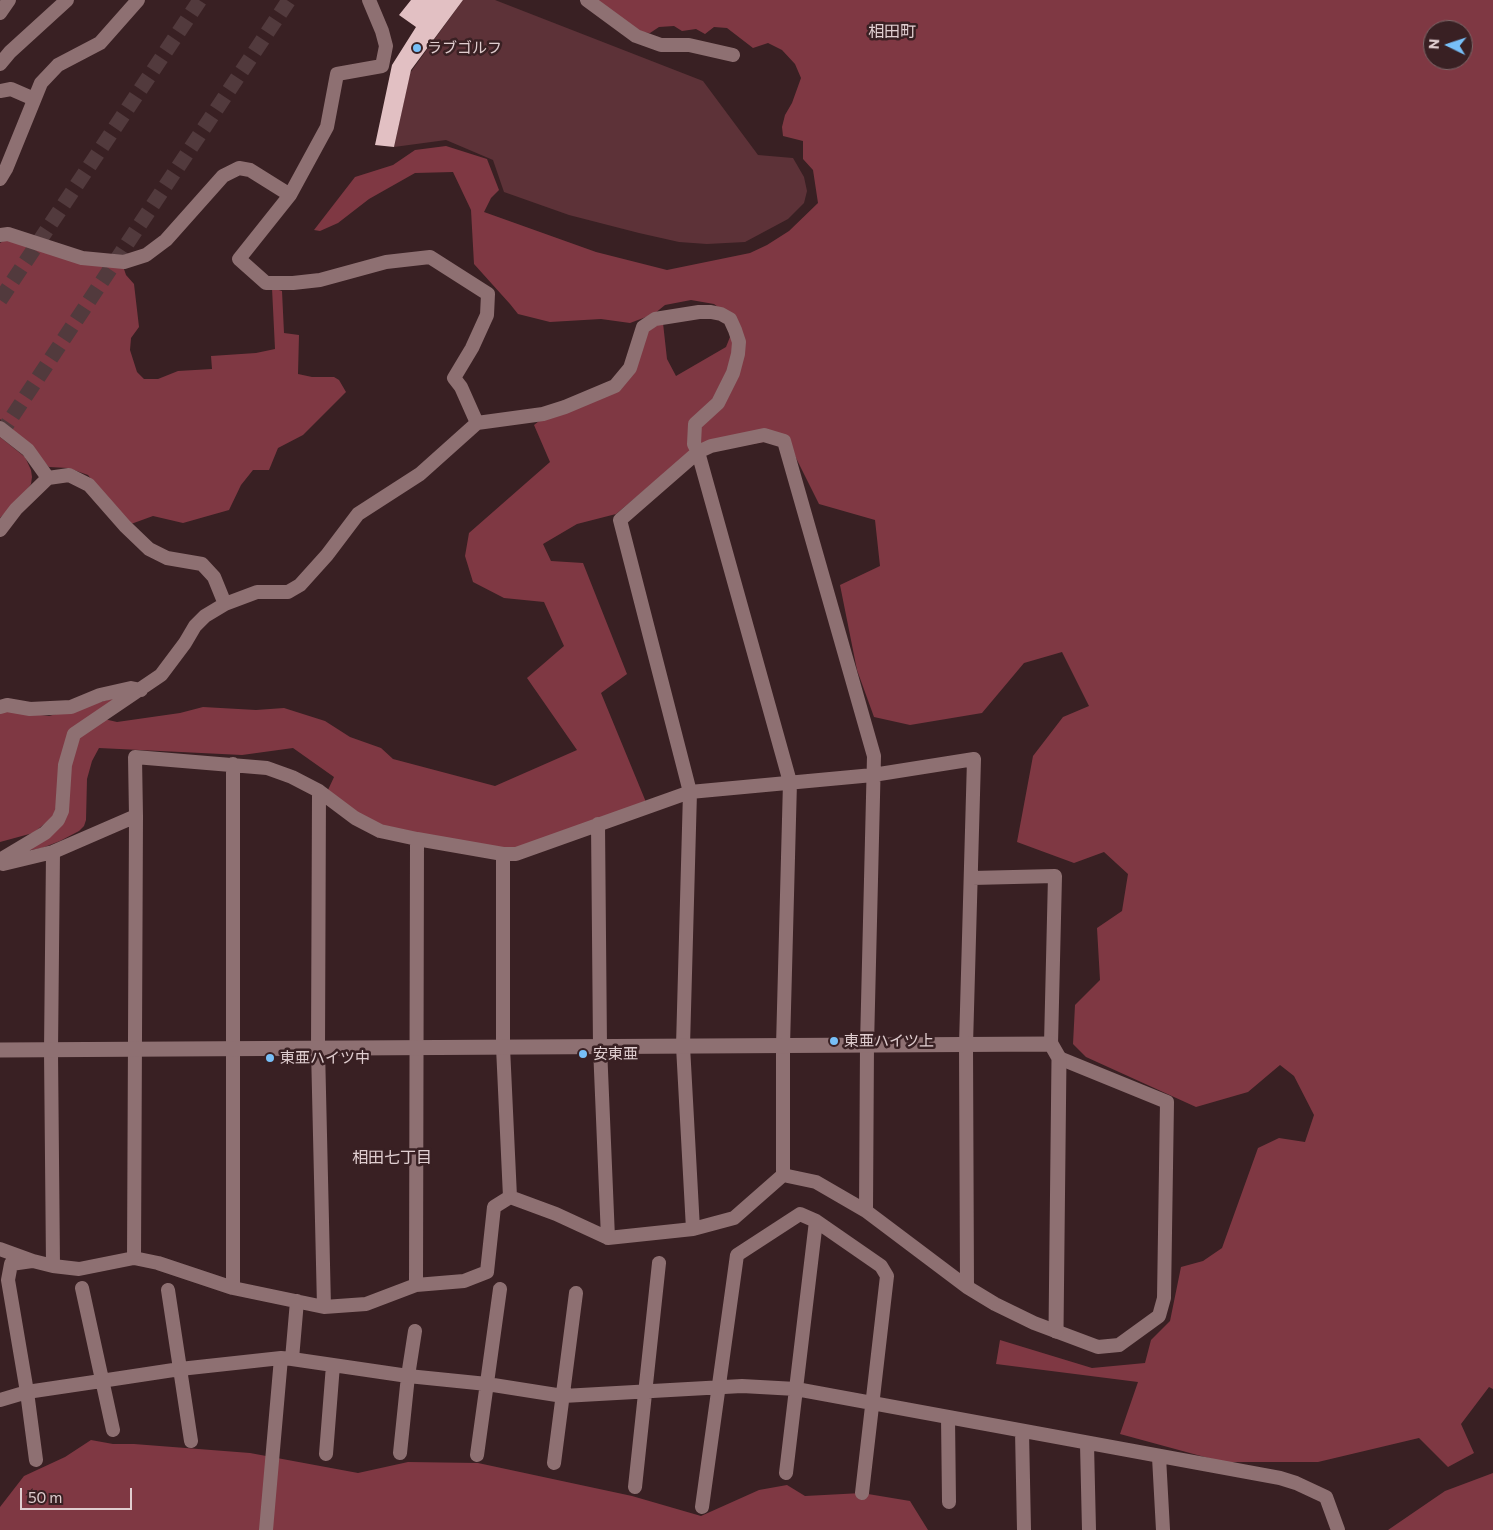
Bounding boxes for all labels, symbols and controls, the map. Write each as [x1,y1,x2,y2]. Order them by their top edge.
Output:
north arrow [1423,20,1473,70]
district label: 相田町 [868,22,916,42]
text: N [1425,38,1442,50]
place label: ラブゴルフ [427,39,502,57]
marker: ラブゴルフ [411,42,423,54]
place label: 東亜ハイツ上 [844,1032,934,1050]
marker: 東亜ハイツ上 [828,1035,840,1047]
place label: 安東亜 [593,1045,638,1063]
marker: 安東亜 [577,1048,589,1060]
place label: 東亜ハイツ中 [280,1049,370,1067]
marker: 東亜ハイツ中 [264,1052,276,1064]
district label: 相田七丁目 [352,1148,432,1168]
scale bar [22,1478,135,1510]
text: 50 m [28,1488,62,1506]

